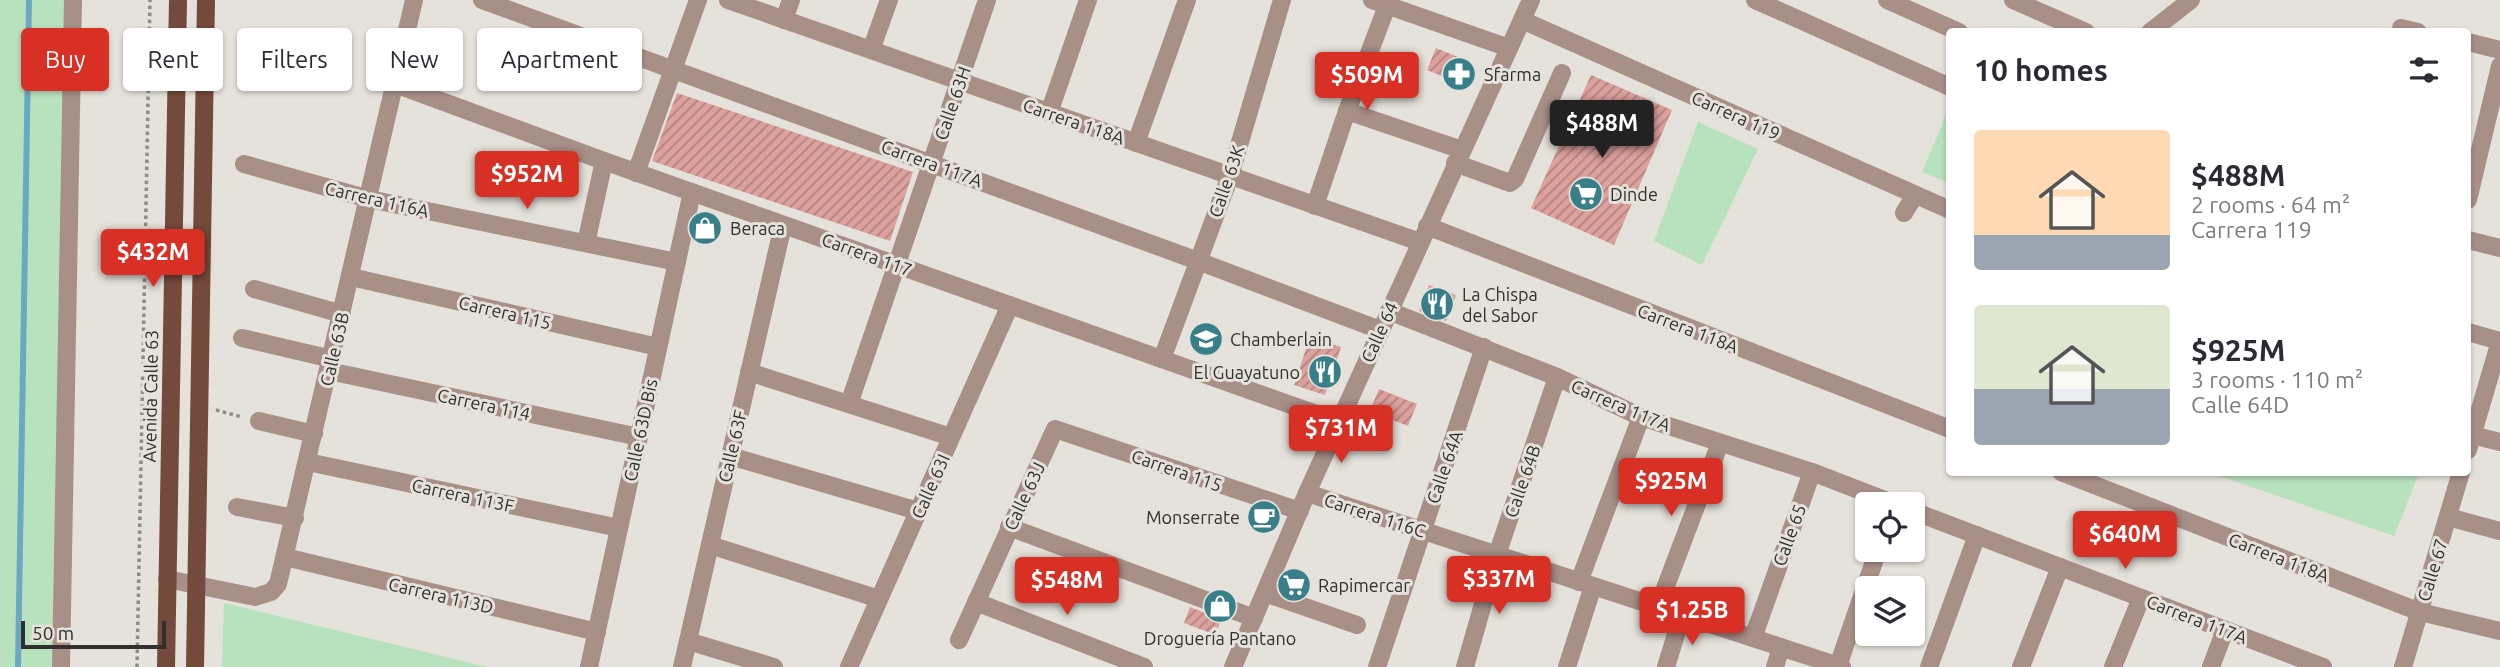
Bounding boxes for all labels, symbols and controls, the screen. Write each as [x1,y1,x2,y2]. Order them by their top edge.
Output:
chip: Buy [21,28,109,91]
chip: Rent [123,28,223,91]
chip: Filters [237,28,352,91]
chip: New [366,28,463,91]
chip: Apartment [477,28,642,91]
icon: filters [2405,51,2443,89]
pin: $509M [1318,52,1416,112]
text: 10 homes [1974,53,2108,87]
pharmacy icon: Sfarma [1440,55,1478,93]
text: $509M [1331,62,1403,87]
street label: Calle 63H [930,64,974,142]
place label: Sfarma [1484,64,1541,84]
street label: Carrera 119 [1689,87,1783,143]
street label: Carrera 118A [1021,94,1128,148]
pin: $488M [1553,100,1651,160]
text: $488M [1566,110,1638,135]
street label: Carrera 117A [879,135,986,191]
street label: Calle 63K [1204,142,1248,220]
pin: $952M [478,152,576,211]
icon: home [2030,158,2114,242]
text: $488M [2191,158,2285,192]
text: $952M [491,161,563,186]
supermarket icon: Dinde [1567,175,1605,213]
street label: Carrera 116A [323,177,431,221]
place label: Dinde [1610,184,1658,204]
text: 2 rooms · 64 m² [2191,192,2350,217]
shop icon: Beraca [686,209,724,247]
text: Carrera 119 [2191,217,2312,242]
place label: Beraca [730,218,785,238]
street label: Carrera 117 [819,228,915,280]
pin: $432M [104,230,202,289]
text: $432M [117,239,189,264]
place label: La Chispa del Sabor [1462,284,1538,325]
restaurant icon: La Chispa del Sabor [1418,285,1456,323]
street label: Carrera 115 [457,292,553,332]
street label: Calle 64 [1357,299,1401,365]
street label: Carrera 118A [1635,300,1741,356]
street label: Calle 63B [316,310,352,388]
school or university icon: Chamberlain [1187,320,1225,358]
street label: Avenida Calle 63 [139,329,161,463]
place label: Chamberlain [1230,329,1332,349]
icon: home [2030,333,2114,417]
text: $925M [2191,333,2285,367]
restaurant icon: El Guayatuno [1306,353,1344,391]
place label: El Guayatuno [1194,362,1300,382]
text: 3 rooms · 110 m² [2191,367,2363,392]
street label: Carrera 117A [1568,375,1674,435]
street label: Calle 63D Bis [619,377,661,483]
street label: Carrera 114 [436,384,532,424]
text: Calle 64D [2191,392,2289,417]
pin: $731M [1292,406,1390,465]
street label: Calle 63F [714,408,750,484]
text: $731M [1305,415,1377,440]
street label: Calle 64A [1422,428,1466,506]
street label: Calle 64B [1500,442,1544,520]
street label: Carrera 115 [1129,445,1225,495]
street label: Calle 63I [907,451,953,521]
pin: $925M [1622,458,1720,518]
street label: Calle 63J [1000,459,1048,533]
text: $925M [1635,468,1707,493]
street label: Carrera 113F [410,474,516,516]
street label: Carrera 116C [1322,489,1428,541]
map controls [1855,492,1925,646]
button: locate [1855,492,1925,562]
cafe icon: Monserrate [1245,498,1283,536]
street label: Calle 65 [1769,501,1809,569]
place label: Monserrate [1146,507,1240,527]
pin: $640M [2076,512,2174,571]
text: $640M [2089,521,2161,546]
street label: Carrera 118A [2226,529,2332,585]
street label: Calle 67 [2413,536,2451,604]
pin: $337M [1450,556,1548,616]
pin: $548M [1018,558,1116,617]
supermarket icon: Rapimercar [1275,566,1313,604]
text: $337M [1463,566,1535,591]
text: $548M [1031,567,1103,592]
street label: Carrera 113D [387,573,495,617]
place label: Rapimercar [1318,575,1410,595]
button: layers [1855,576,1925,646]
shop icon: Droguería Pantano [1201,587,1239,625]
pin: $1.25B [1635,588,1749,647]
street label: Carrera 117A [2144,591,2250,647]
text: $1.25B [1656,597,1728,622]
scale bar [21,618,166,650]
text: 50 m [32,622,74,644]
place label: Droguería Pantano [1144,628,1296,648]

